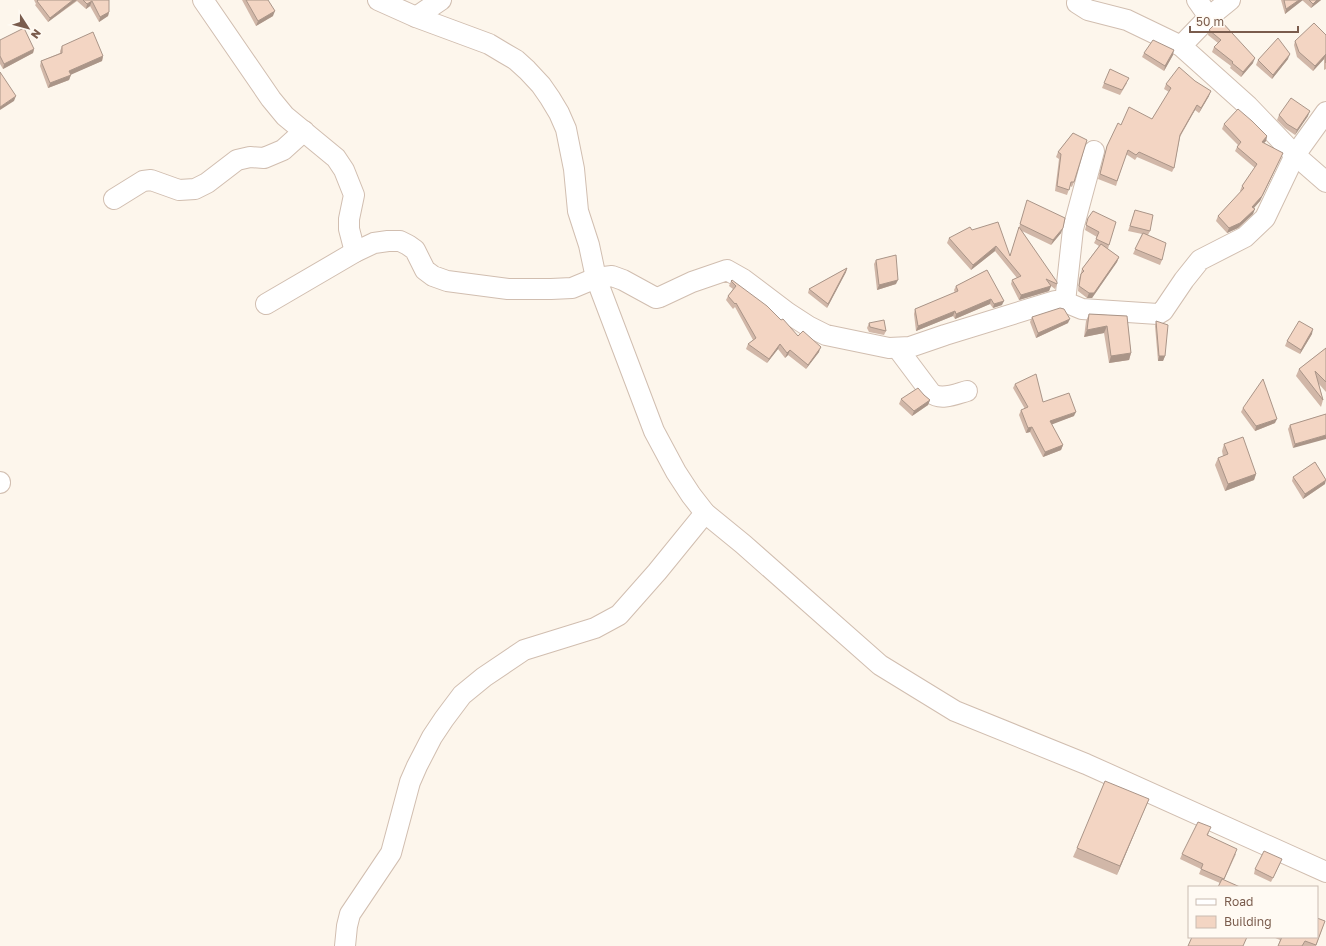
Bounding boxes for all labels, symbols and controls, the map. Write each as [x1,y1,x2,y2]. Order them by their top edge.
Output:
north arrow [8,8,48,48]
scale bar [1190,8,1298,34]
text: 50 m [1196,14,1224,29]
text: N [29,27,44,41]
legend [1188,886,1318,938]
text: Road [1224,894,1253,909]
text: Building [1224,914,1272,929]

